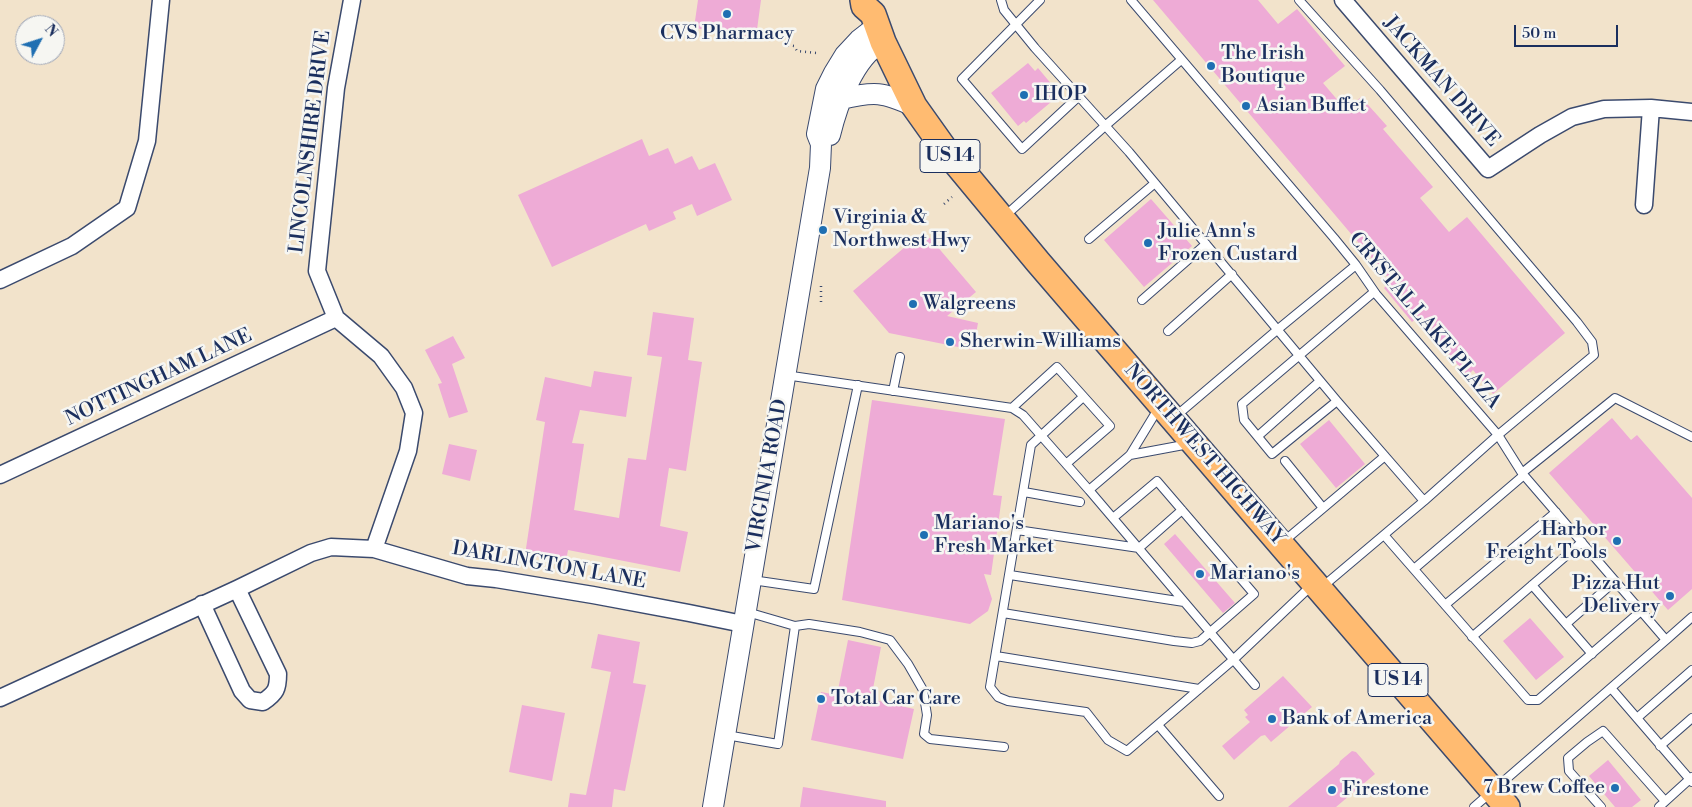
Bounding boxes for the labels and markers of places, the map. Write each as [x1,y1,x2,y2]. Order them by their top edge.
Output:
marker: CVS Pharmacy [721,8,733,20]
place label: CVS Pharmacy [660,22,794,46]
place label: The Irish Boutique [1221,42,1305,89]
marker: The Irish Boutique [1205,60,1217,72]
place label: IHOP [1034,83,1087,107]
marker: IHOP [1018,89,1030,101]
place label: Asian Buffet [1256,94,1366,118]
marker: Asian Buffet [1240,100,1252,112]
place label: Virginia & Northwest Hwy [833,206,971,253]
place label: Julie Ann's Frozen Custard [1158,220,1298,267]
marker: Virginia & Northwest Hwy [817,224,829,236]
marker: Julie Ann's Frozen Custard [1142,237,1154,249]
place label: Walgreens [923,292,1016,316]
marker: Walgreens [907,298,919,310]
place label: Sherwin-Williams [960,330,1121,354]
marker: Sherwin-Williams [944,336,956,348]
place label: Mariano's Fresh Market [934,512,1054,559]
place label: Harbor Freight Tools [1486,518,1607,565]
marker: Mariano's Fresh Market [918,529,930,541]
marker: Harbor Freight Tools [1611,535,1623,547]
place label: Mariano's [1210,562,1300,586]
marker: Mariano's [1194,568,1206,580]
place label: Pizza Hut Delivery [1572,572,1660,619]
marker: Pizza Hut Delivery [1664,590,1676,602]
place label: Total Car Care [831,687,961,711]
marker: Total Car Care [815,693,827,705]
place label: Bank of America [1282,707,1432,731]
marker: Bank of America [1266,713,1278,725]
place label: 7 Brew Coffee [1483,776,1605,800]
place label: Firestone [1342,778,1429,802]
marker: 7 Brew Coffee [1609,782,1621,794]
marker: Firestone [1326,784,1338,796]

